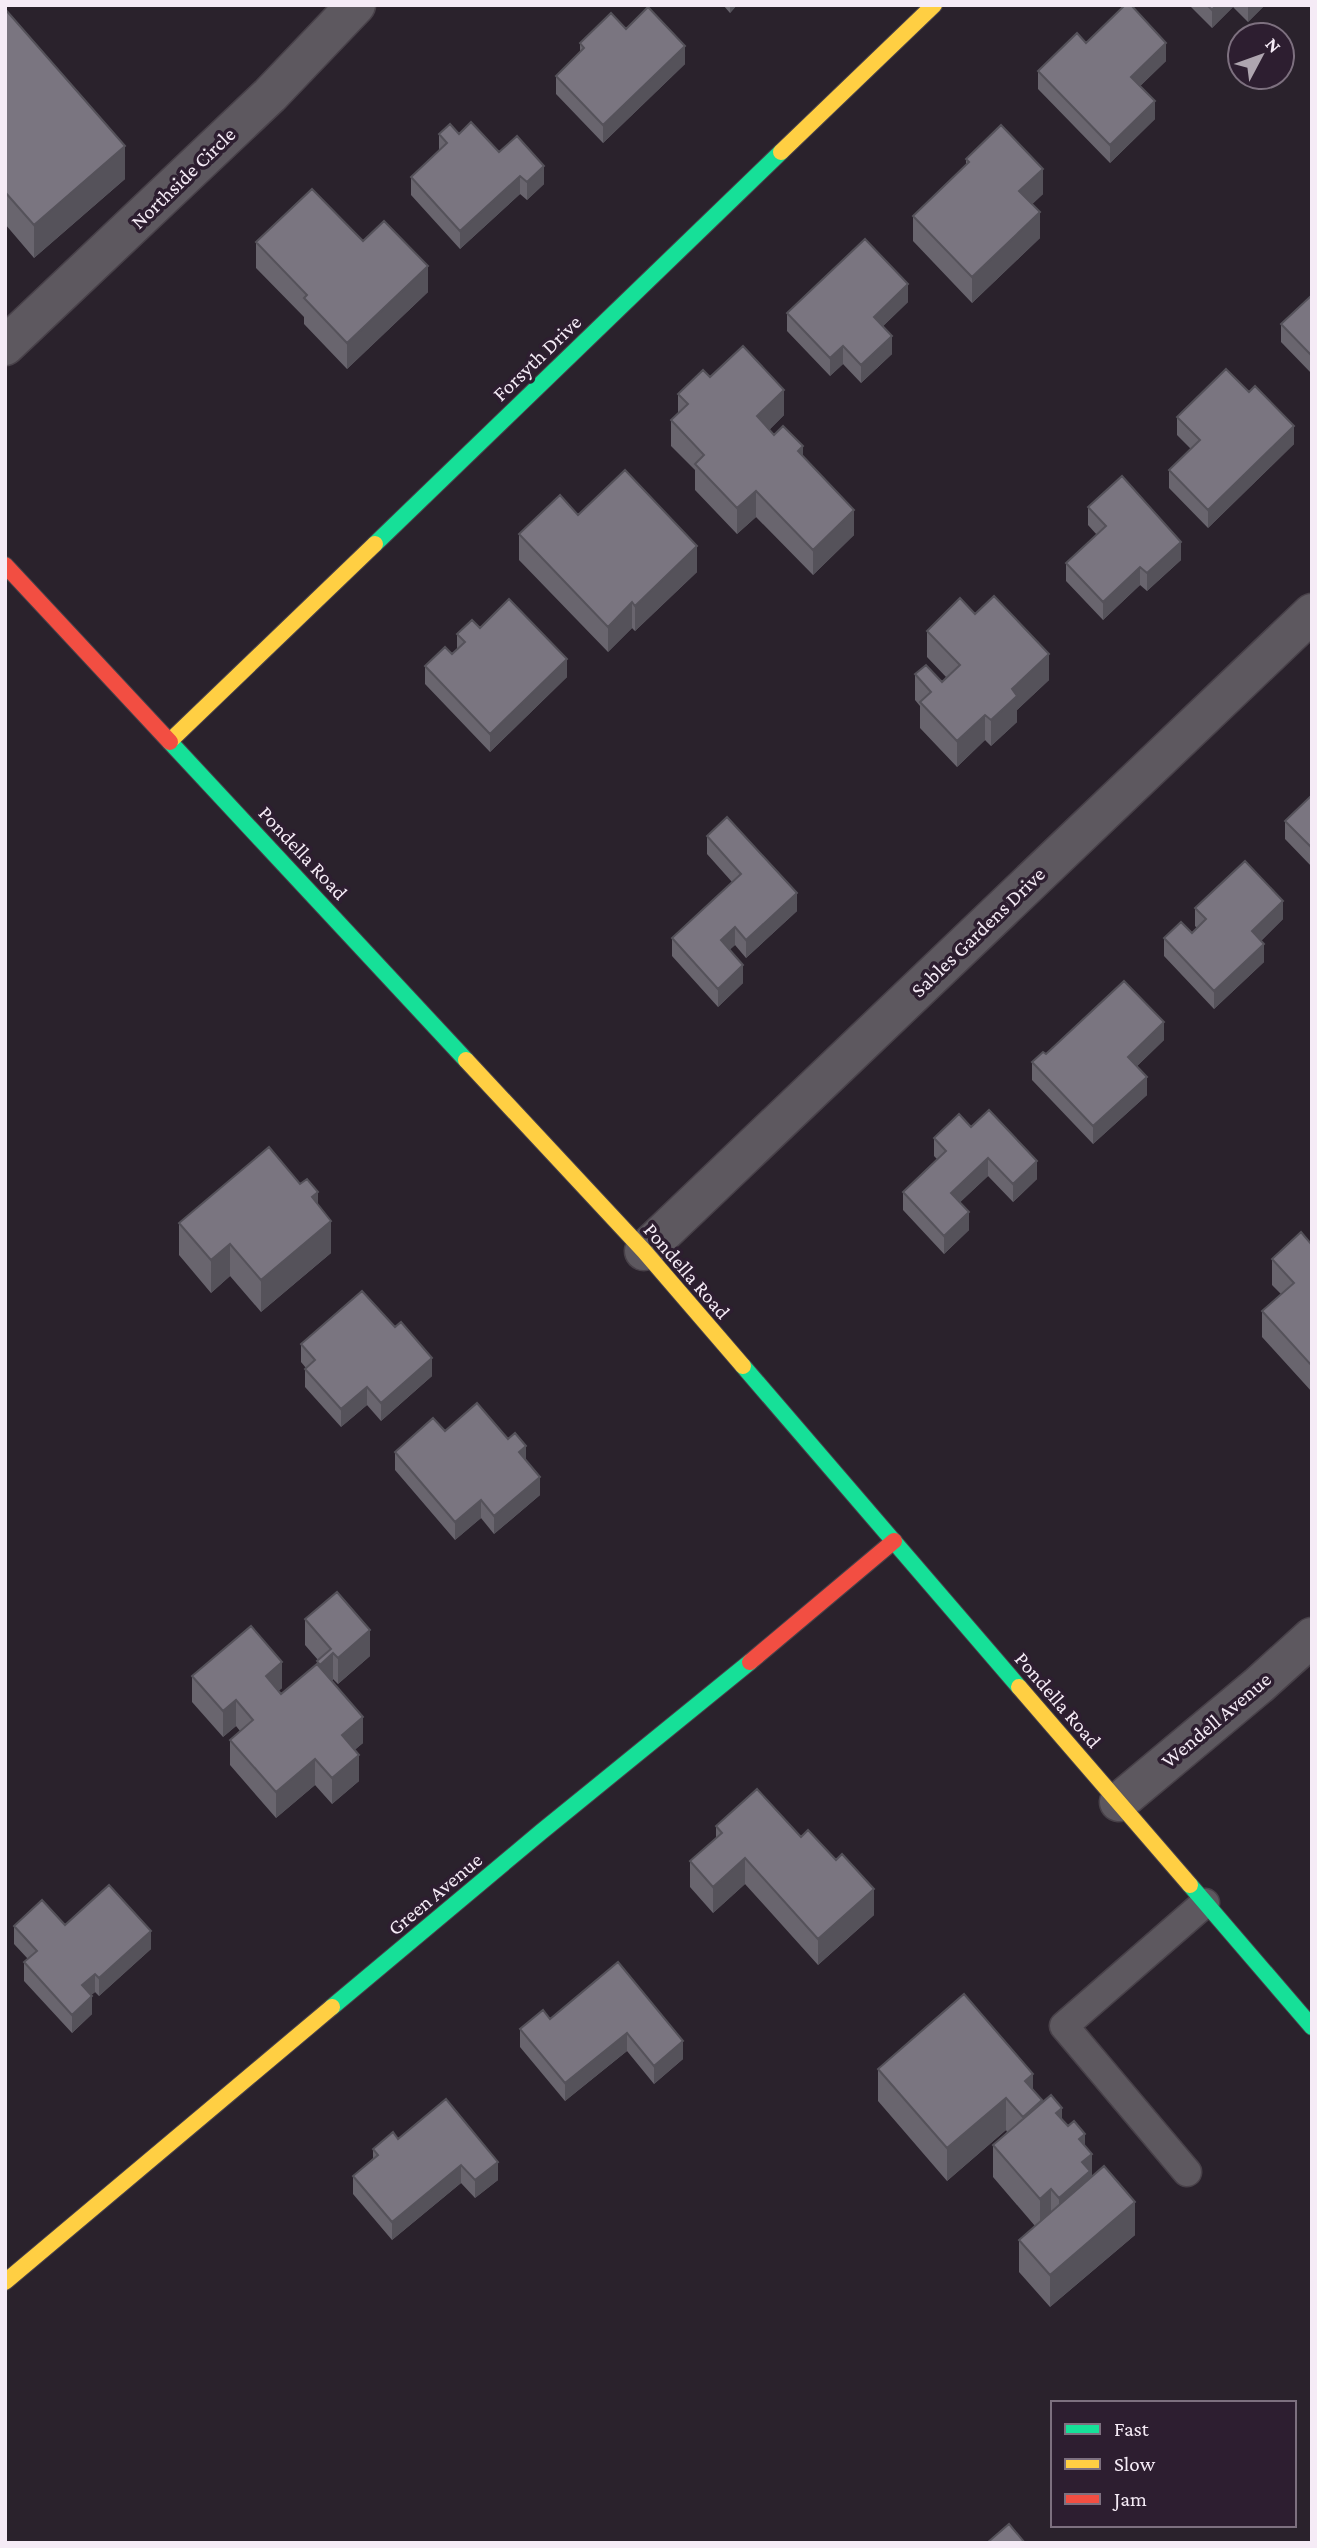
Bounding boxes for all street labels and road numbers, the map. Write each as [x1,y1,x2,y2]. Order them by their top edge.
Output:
street label: Northside Circle [126,122,240,234]
street label: Forsyth Drive [488,310,586,406]
street label: Pondella Road [254,801,352,905]
street label: Sables Gardens Drive [906,862,1050,1002]
street label: Pondella Road [639,1218,735,1324]
street label: Pondella Road [1010,1647,1106,1753]
street label: Wendell Avenue [1156,1667,1276,1773]
street label: Green Avenue [383,1848,487,1940]

